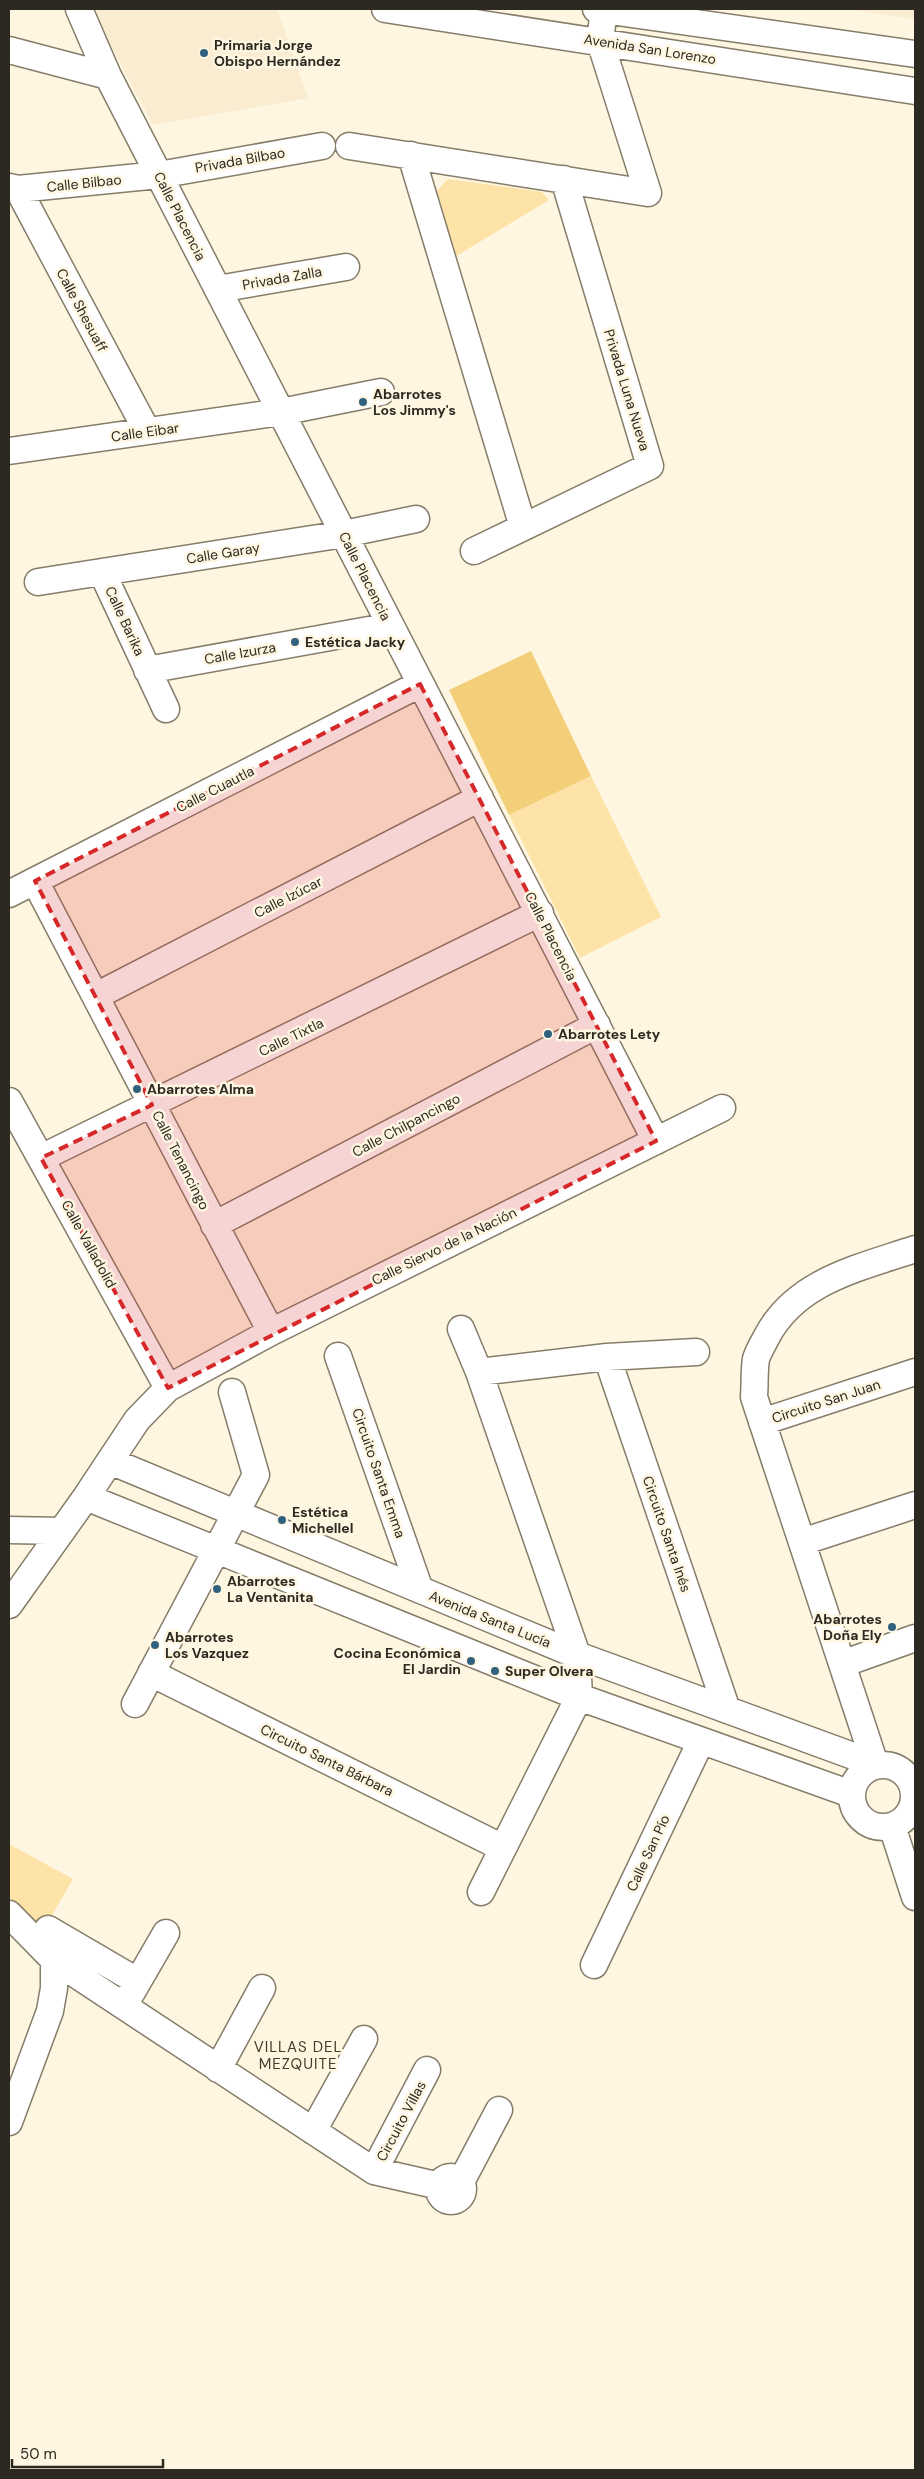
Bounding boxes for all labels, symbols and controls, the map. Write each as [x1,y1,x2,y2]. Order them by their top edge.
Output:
street label: Avenida San Lorenzo [583,30,717,68]
place label: Primaria Jorge Obispo Hernández [214,36,341,70]
marker: Primaria Jorge Obispo Hernández [198,47,210,59]
street label: Privada Bilbao [194,143,286,177]
street label: Calle Placencia [150,169,210,263]
street label: Calle Bilbao [46,170,122,196]
street label: Privada Zalla [241,262,323,294]
street label: Calle Shesuaff [52,265,112,355]
street label: Privada Luna Nueva [600,327,654,453]
place label: Abarrotes Los Jimmy's [373,385,456,419]
marker: Abarrotes Los Jimmy's [357,396,369,408]
street label: Calle Eibar [110,418,180,446]
street label: Calle Placencia [335,529,395,623]
street label: Calle Garay [185,538,261,568]
street label: Calle Barika [101,583,149,659]
place label: Estética Jacky [305,633,406,651]
marker: Estética Jacky [289,636,301,648]
street label: Calle Izurza [203,638,277,668]
street label: Calle Cuautla [173,762,257,816]
street label: Calle Izúcar [251,872,325,922]
street label: Calle Placencia [521,889,581,983]
street label: Calle Tixtla [256,1014,326,1060]
place label: Abarrotes Lety [558,1025,661,1043]
marker: Abarrotes Lety [542,1028,554,1040]
place label: Abarrotes Alma [147,1080,254,1098]
marker: Abarrotes Alma [131,1083,143,1095]
street label: Calle Chilpancingo [349,1089,463,1161]
street label: Calle Tenancingo [148,1107,214,1213]
street label: Calle Valladolid [57,1197,121,1291]
street label: Calle Siervo de la Nación [369,1203,519,1289]
street label: Circuito San Juan [769,1375,883,1427]
street label: Circuito Santa Emma [348,1406,410,1540]
street label: Circuito Santa Inés [639,1473,695,1595]
place label: Estética Michellel [292,1503,353,1537]
marker: Estética Michellel [276,1514,288,1526]
place label: Abarrotes La Ventanita [227,1572,313,1606]
marker: Abarrotes La Ventanita [211,1583,223,1595]
street label: Avenida Santa Lucía [426,1586,554,1652]
place label: Abarrotes Doña Ely [813,1610,883,1644]
marker: Abarrotes Doña Ely [886,1621,898,1633]
place label: Abarrotes Los Vazquez [165,1628,249,1662]
marker: Abarrotes Los Vazquez [149,1639,161,1651]
place label: Cocina Económica El Jardin [334,1644,461,1678]
marker: Cocina Económica El Jardin [465,1655,477,1667]
place label: Super Olvera [505,1662,593,1680]
marker: Super Olvera [489,1665,501,1677]
street label: Circuito Santa Bárbara [257,1720,397,1800]
street label: Calle San Pío [622,1812,674,1894]
district label: VILLAS DEL MEZQUITE [254,2037,342,2074]
street label: Circuito Villas [372,2078,430,2164]
scale bar [12,2436,164,2468]
text: 50 m [20,2444,57,2464]

